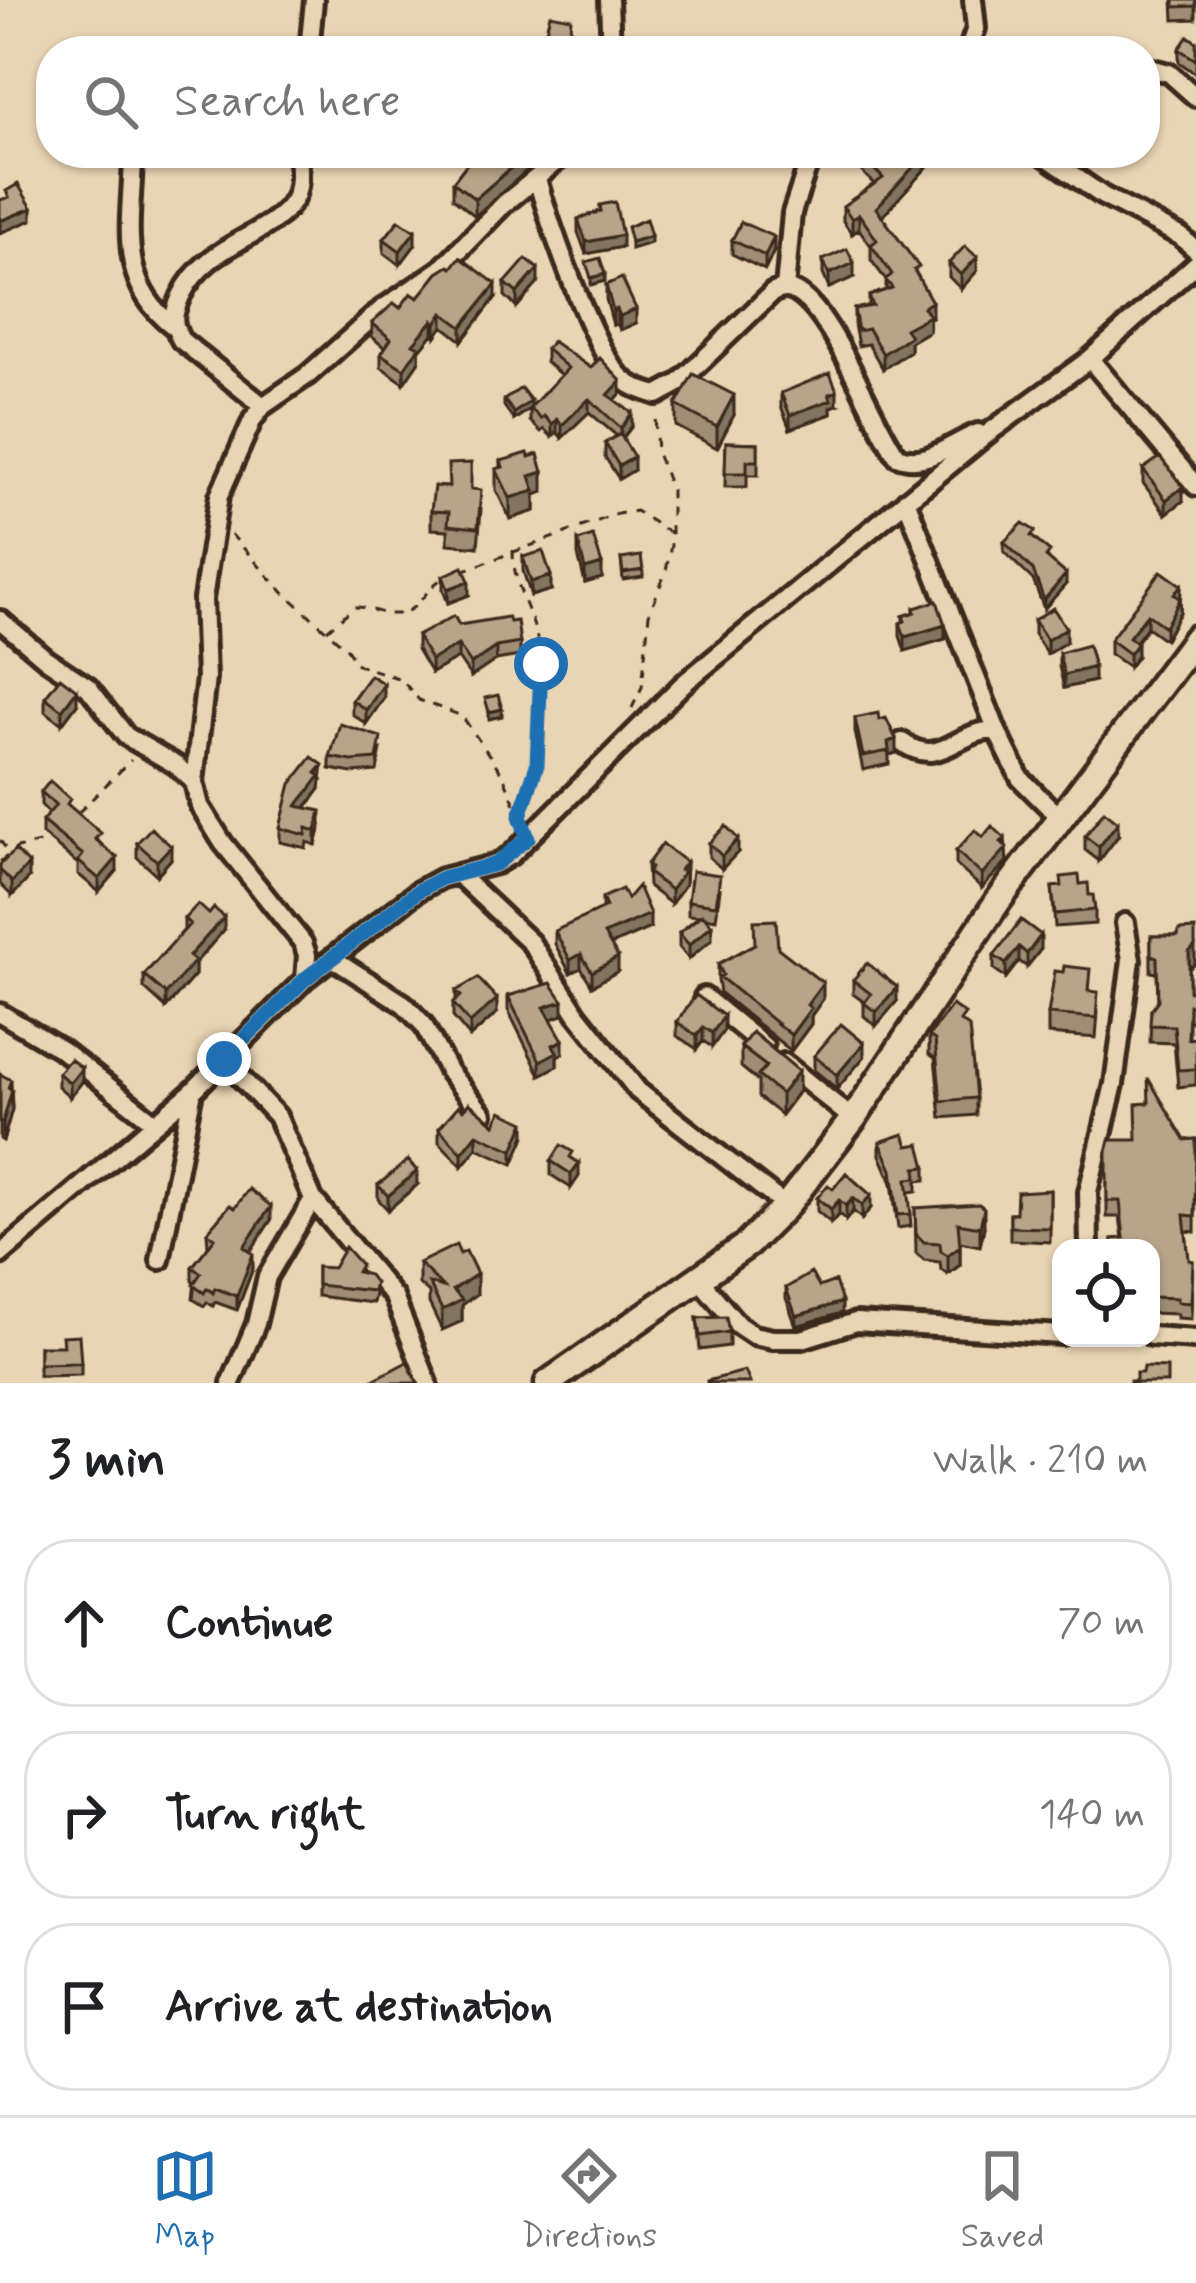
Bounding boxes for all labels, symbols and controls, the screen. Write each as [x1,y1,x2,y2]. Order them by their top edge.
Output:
search box [36,36,1160,168]
icon: search [78,69,144,135]
text: Search here [174,73,401,132]
route start [514,637,568,691]
route end [197,1032,251,1086]
map controls [1052,1239,1160,1347]
button: locate [1052,1239,1160,1347]
text: 3 min [48,1428,166,1494]
text: Walk · 210 m [933,1436,1148,1487]
icon: ahead [51,1590,117,1656]
text: Continue [165,1594,333,1653]
text: 70 m [1057,1598,1145,1649]
icon: right [51,1782,117,1848]
text: Turn right [165,1786,365,1845]
text: 140 m [1039,1790,1145,1841]
icon: arrive [51,1974,117,2040]
text: Arrive at destination [165,1978,553,2037]
tab: Map [152,2143,218,2259]
tab: Directions [521,2143,657,2259]
tab: Saved [961,2143,1044,2259]

